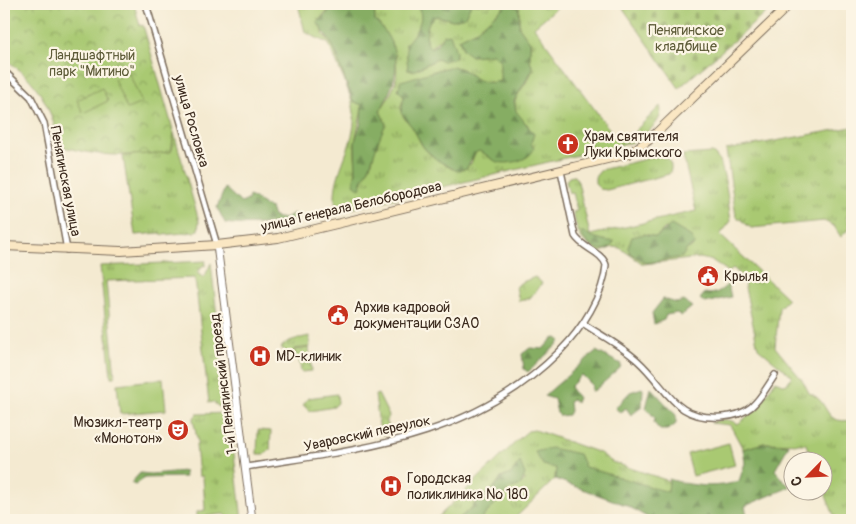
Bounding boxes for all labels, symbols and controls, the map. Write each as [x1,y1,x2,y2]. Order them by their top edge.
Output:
park label: Пенягинское кладбище [648,22,724,55]
park label: Ландшафтный парк "Митино" [48,47,135,80]
street label: улица Рословка [170,72,213,169]
street label: Пенягинская улица [46,124,85,238]
place label: Храм святителя Луки Крымского [583,128,682,161]
church icon: Храм святителя Луки Крымского [556,132,580,156]
street label: улица Генерала Белобородова [258,177,443,236]
public building icon: Крылья [696,264,720,288]
place label: Крылья [724,268,768,285]
place label: Архив кадровой документации СЗАО [354,299,479,332]
public building icon: Архив кадровой документации СЗАО [326,303,350,327]
street label: 1-й Пенягинский проезд [206,312,241,455]
hospital icon: MD-клиник [248,344,272,368]
place label: MD-клиник [276,348,342,365]
street label: Уваровский переулок [302,412,432,455]
place label: Мюзикл-театр «Монотон» [73,414,162,447]
theatre icon: Мюзикл-театр «Монотон» [166,418,190,442]
north arrow [784,452,834,502]
place label: Городская поликлиника № 180 [407,470,528,503]
text: С [787,473,806,488]
hospital icon: Городская поликлиника № 180 [379,474,403,498]

